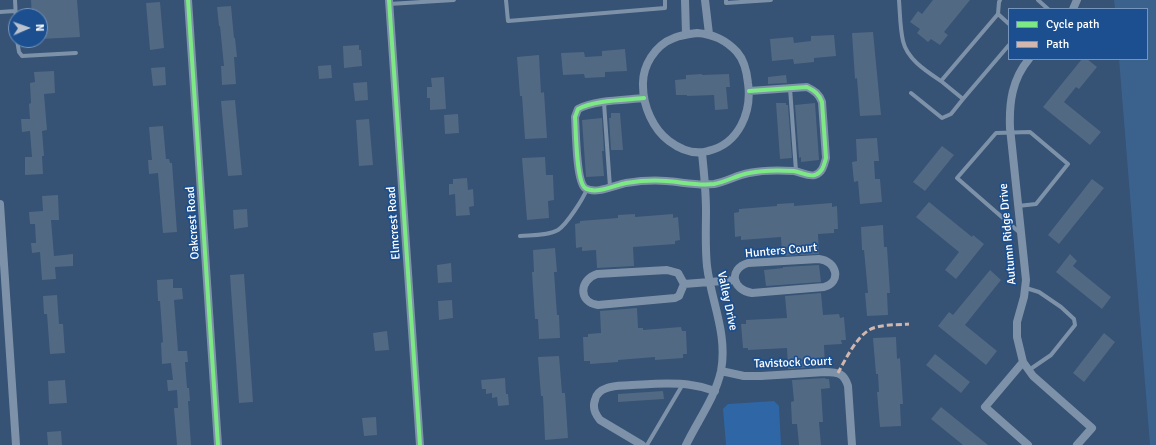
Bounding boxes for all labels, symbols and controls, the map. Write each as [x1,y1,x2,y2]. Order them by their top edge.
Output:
north arrow [8,8,48,48]
legend [1008,8,1148,60]
text: Cycle path [1046,17,1099,32]
text: N [33,24,46,32]
text: Path [1046,37,1069,52]
street label: Autumn Ridge Drive [996,183,1020,285]
street label: Oakcrest Road [183,186,203,260]
street label: Elmcrest Road [384,186,404,260]
street label: Hunters Court [744,241,818,261]
street label: Valley Drive [714,270,740,332]
street label: Tavistock Court [754,354,832,372]

